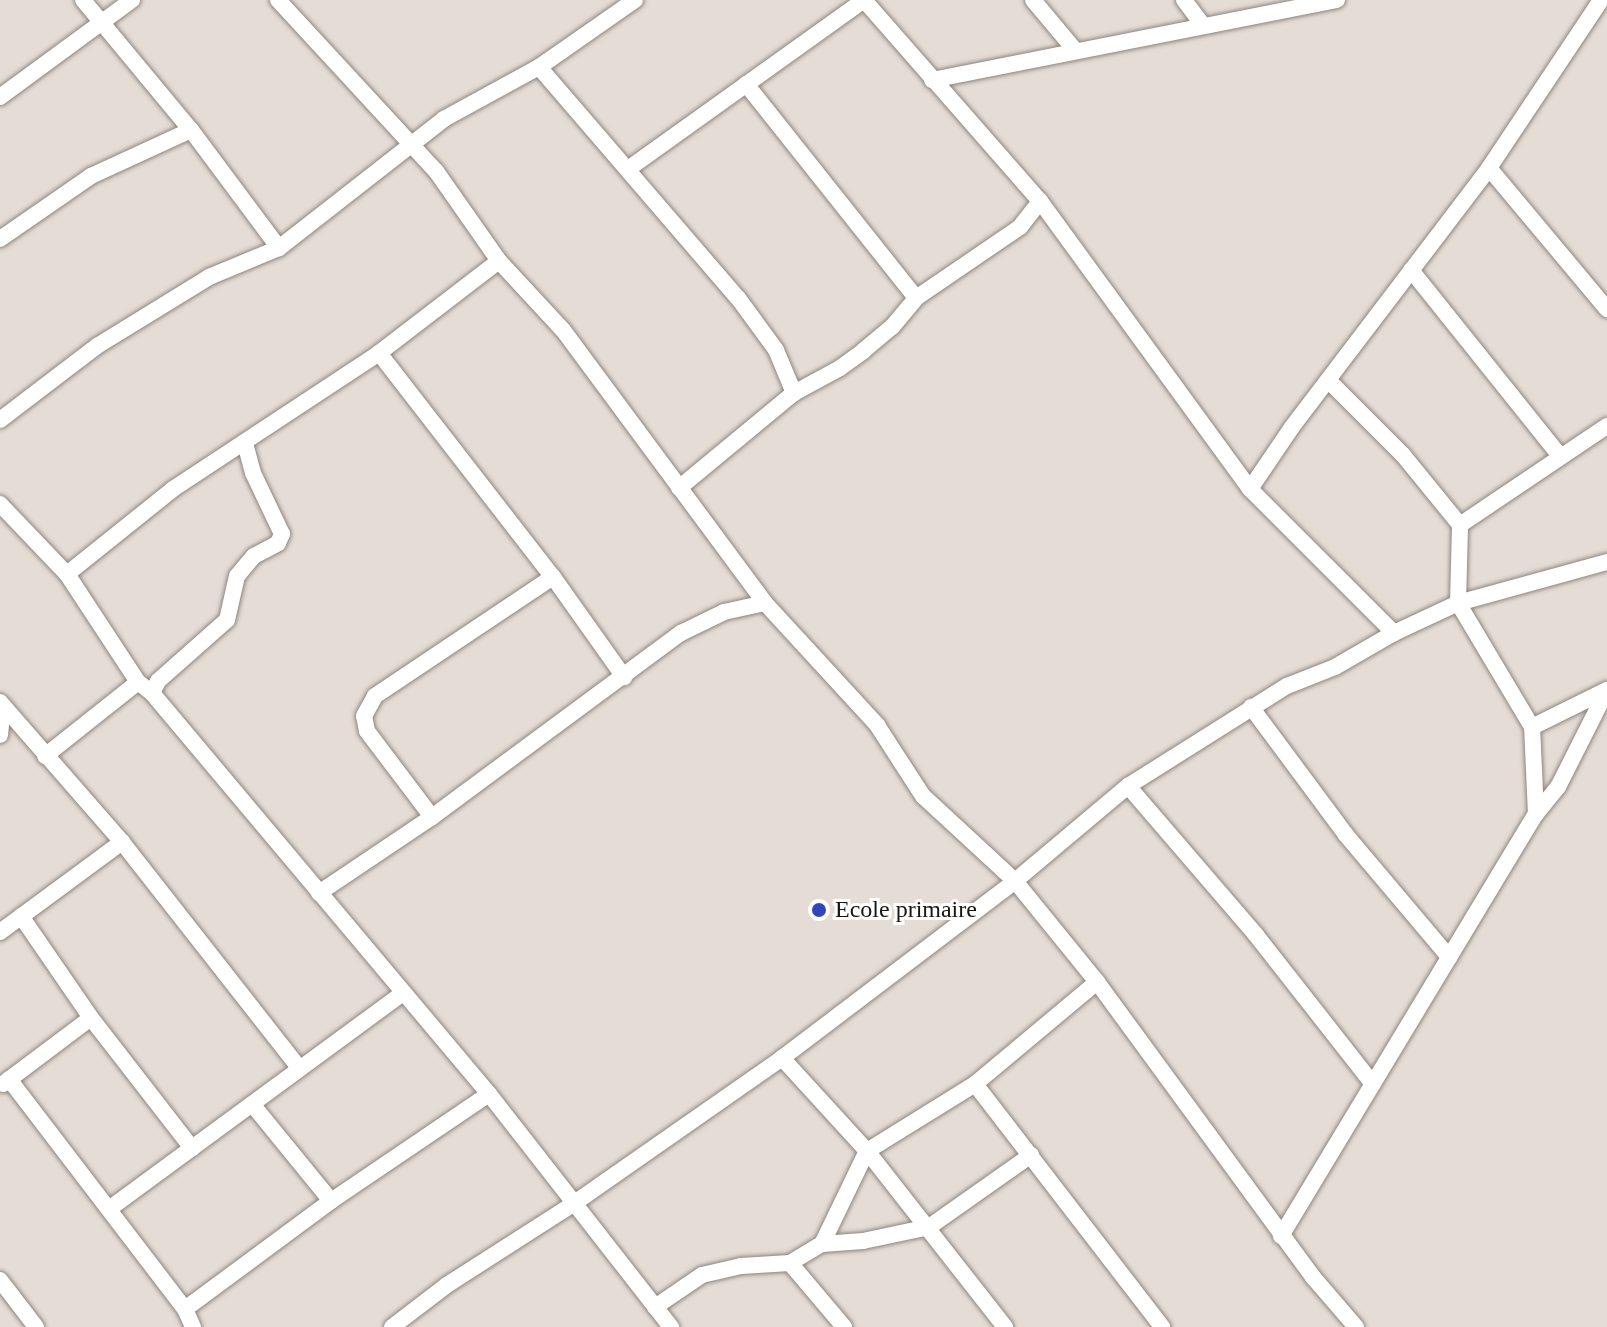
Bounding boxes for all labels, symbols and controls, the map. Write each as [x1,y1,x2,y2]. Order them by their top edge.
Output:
place label: Ecole primaire [835,896,977,924]
marker: Ecole primaire [810,901,828,919]

